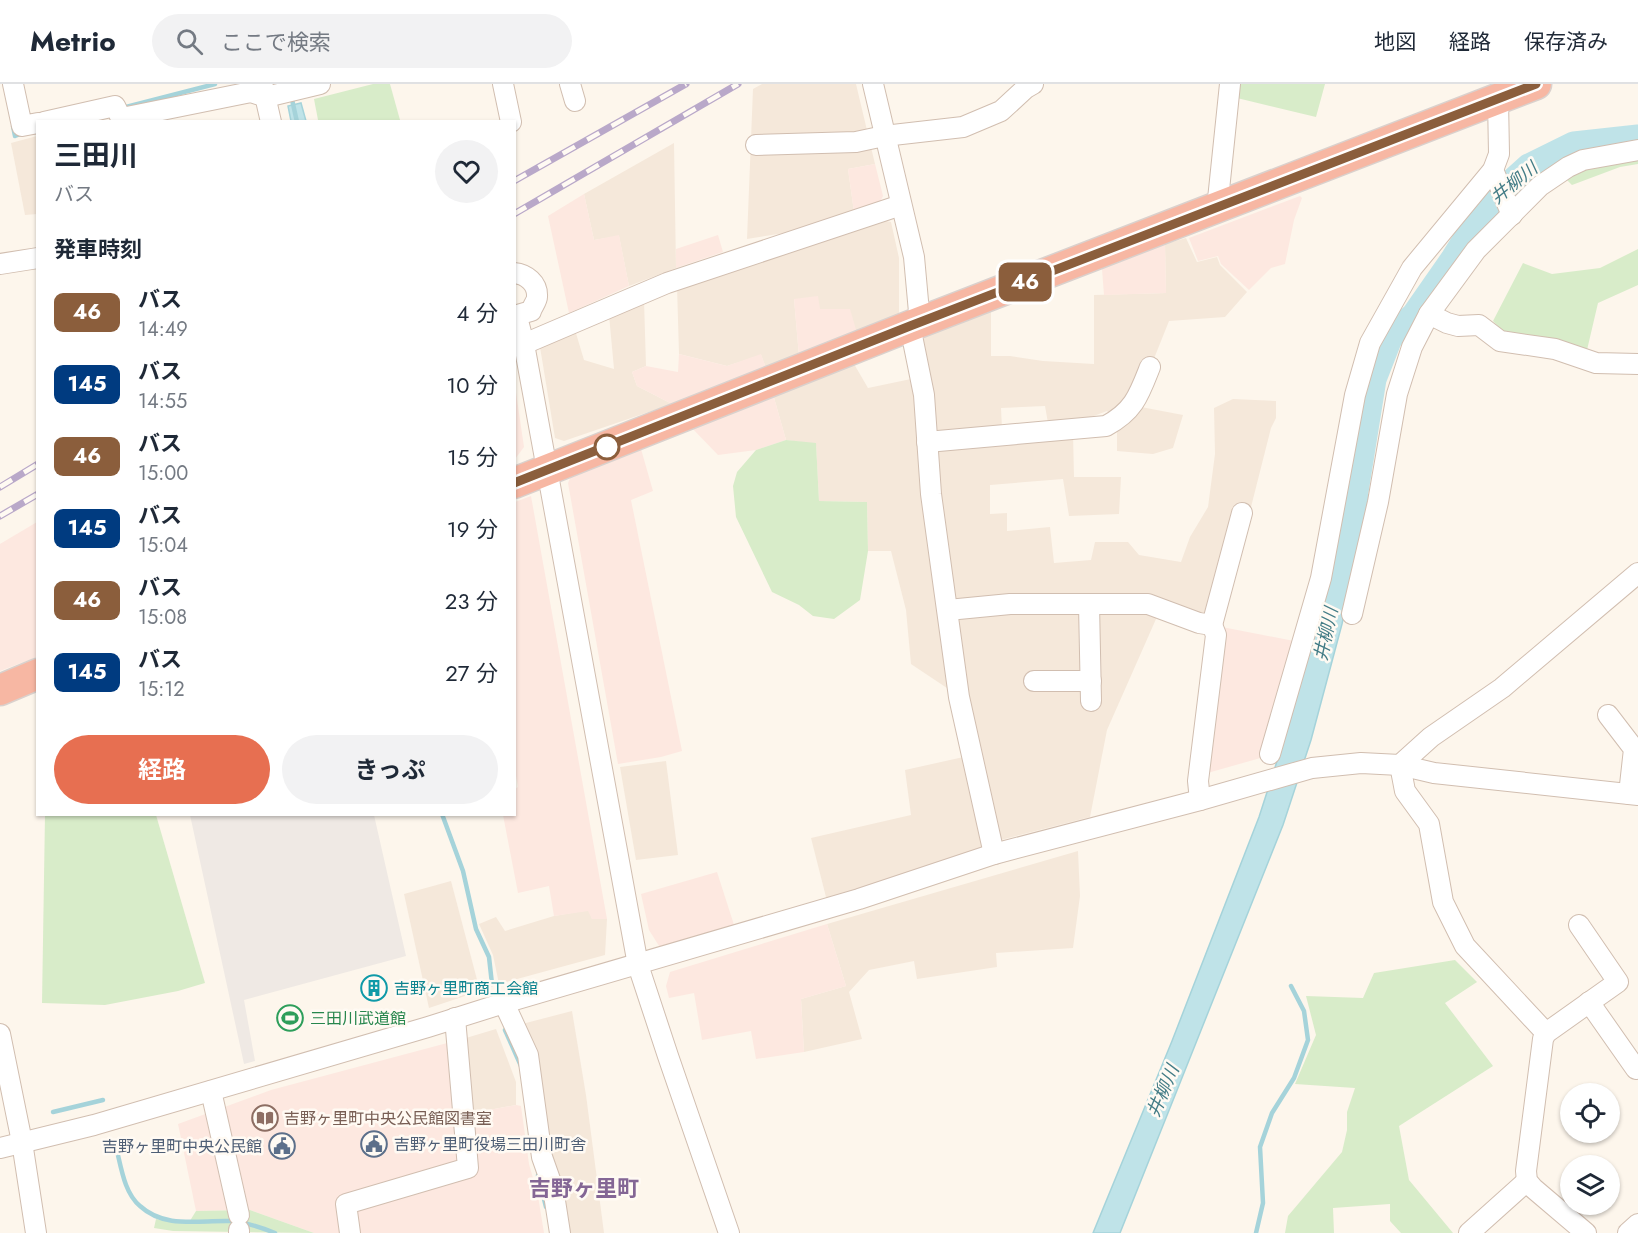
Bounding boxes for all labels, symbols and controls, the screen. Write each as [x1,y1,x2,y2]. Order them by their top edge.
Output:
search box [152,14,572,68]
text: Metrio [30,21,116,62]
icon: search [173,25,206,58]
text: ここで検索 [221,26,331,58]
text: 地図 [1374,27,1416,57]
text: 経路 [1449,27,1491,57]
text: 保存済み [1524,27,1608,57]
text: 三田川 [54,135,138,176]
button: heart [435,140,498,203]
water label: 井柳川 [1485,155,1545,210]
text: バス [54,180,94,209]
text: 発車時刻 [54,233,142,265]
line badge: 46 [998,262,1052,302]
text: 46 [1011,267,1039,297]
text: バス [138,283,182,315]
text: 46 [73,297,101,327]
text: 4 分 [457,297,498,329]
text: 14:49 [138,315,188,344]
text: バス [138,355,182,387]
text: 145 [68,369,106,399]
text: 10 分 [446,369,498,401]
text: 14:55 [138,387,187,416]
text: バス [138,427,182,459]
unlabelled marker [594,434,620,460]
text: 46 [73,441,101,471]
text: 15 分 [447,441,498,473]
text: 15:00 [138,459,188,488]
text: バス [138,499,182,531]
text: 145 [68,513,106,543]
text: 19 分 [447,513,498,545]
text: 15:04 [138,531,188,560]
text: バス [138,571,182,603]
text: 46 [73,585,101,615]
text: 23 分 [445,585,498,617]
text: 15:08 [138,603,187,632]
water label: 井柳川 [1308,603,1345,663]
text: バス [138,643,182,675]
text: 145 [68,657,106,687]
text: 27 分 [445,657,498,689]
text: 15:12 [138,675,185,704]
button: 経路 [54,735,270,804]
button: きっぷ [282,735,498,804]
building icon: 吉野ヶ里町商工会館 [359,973,389,1003]
place label: 吉野ヶ里町商工会館 [394,977,538,1000]
sports icon: 三田川武道館 [275,1003,305,1033]
place label: 三田川武道館 [310,1007,406,1030]
water label: 井柳川 [1140,1059,1186,1121]
map controls [1560,1083,1620,1215]
button: locate [1560,1083,1620,1143]
library icon: 吉野ヶ里町中央公民館図書室 [250,1103,280,1133]
place label: 吉野ヶ里町中央公民館図書室 [284,1107,492,1130]
public building icon: 吉野ヶ里町役場三田川町舎 [359,1129,389,1159]
public building icon: 吉野ヶ里町中央公民館 [267,1131,297,1161]
place label: 吉野ヶ里町役場三田川町舎 [394,1133,586,1156]
place label: 吉野ヶ里町中央公民館 [102,1135,262,1158]
button: layers [1560,1155,1620,1215]
district label: 吉野ヶ里町 [529,1172,639,1204]

